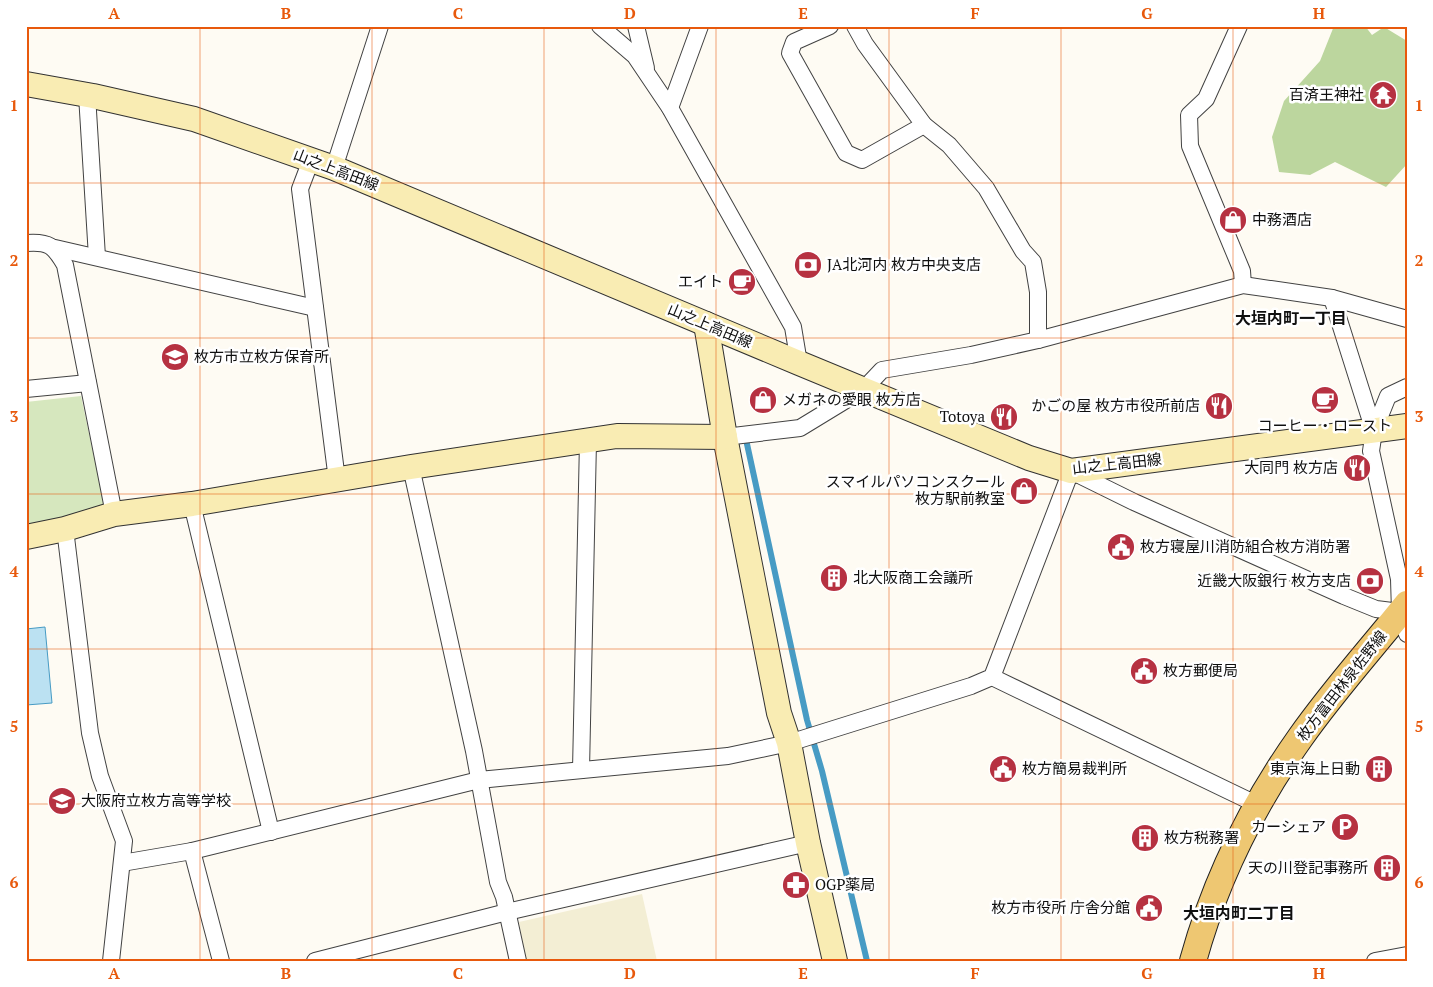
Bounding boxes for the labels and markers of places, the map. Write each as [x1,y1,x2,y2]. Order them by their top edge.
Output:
temple icon: 百済王神社 [1368,80,1398,110]
place label: 百済王神社 [1289,84,1364,104]
shop icon: 中務酒店 [1218,205,1248,235]
place label: 中務酒店 [1252,209,1312,229]
bank icon: JA北河内 枚方中央支店 [793,250,823,280]
place label: JA北河内 枚方中央支店 [827,254,981,274]
cafe icon: エイト [727,267,757,297]
place label: エイト [678,271,723,291]
school or university icon: 枚方市立枚方保育所 [160,342,190,372]
place label: 枚方市立枚方保育所 [194,346,329,366]
shop icon: メガネの愛眼 枚方店 [748,385,778,415]
cafe icon: コーヒー・ロースト [1310,385,1340,415]
place label: メガネの愛眼 枚方店 [782,389,921,409]
restaurant icon: かごの屋 枚方市役所前店 [1204,391,1234,421]
place label: かごの屋 枚方市役所前店 [1031,395,1200,415]
restaurant icon: Totoya [989,402,1019,432]
place label: Totoya [940,406,985,426]
place label: コーヒー・ロースト [1258,415,1392,435]
restaurant icon: 大同門 枚方店 [1342,453,1372,483]
place label: 大同門 枚方店 [1244,457,1338,477]
place label: スマイルパソコンスクール 枚方駅前教室 [826,471,1005,508]
shop icon: スマイルパソコンスクール 枚方駅前教室 [1009,476,1039,506]
public building icon: 枚方寝屋川消防組合枚方消防署 [1106,532,1136,562]
place label: 枚方寝屋川消防組合枚方消防署 [1140,536,1350,556]
building icon: 北大阪商工会議所 [819,563,849,593]
bank icon: 近畿大阪銀行 枚方支店 [1355,566,1385,596]
place label: 北大阪商工会議所 [853,567,973,587]
place label: 近畿大阪銀行 枚方支店 [1197,570,1351,590]
public building icon: 枚方郵便局 [1129,656,1159,686]
place label: 枚方郵便局 [1163,660,1238,680]
public building icon: 枚方簡易裁判所 [988,754,1018,784]
building icon: 東京海上日動 [1364,754,1394,784]
place label: 枚方簡易裁判所 [1022,758,1127,778]
place label: 東京海上日動 [1270,758,1360,778]
school or university icon: 大阪府立枚方高等学校 [47,786,77,816]
place label: 大阪府立枚方高等学校 [81,790,231,810]
parking icon: カーシェア [1330,812,1360,842]
place label: カーシェア [1251,816,1326,836]
building icon: 枚方税務署 [1130,823,1160,853]
place label: 枚方税務署 [1164,827,1239,847]
building icon: 天の川登記事務所 [1372,853,1402,883]
place label: 天の川登記事務所 [1248,857,1368,877]
pharmacy icon: OGP薬局 [781,870,811,900]
place label: OGP薬局 [815,874,875,894]
public building icon: 枚方市役所 庁舎分館 [1134,893,1164,923]
place label: 枚方市役所 庁舎分館 [991,897,1130,917]

